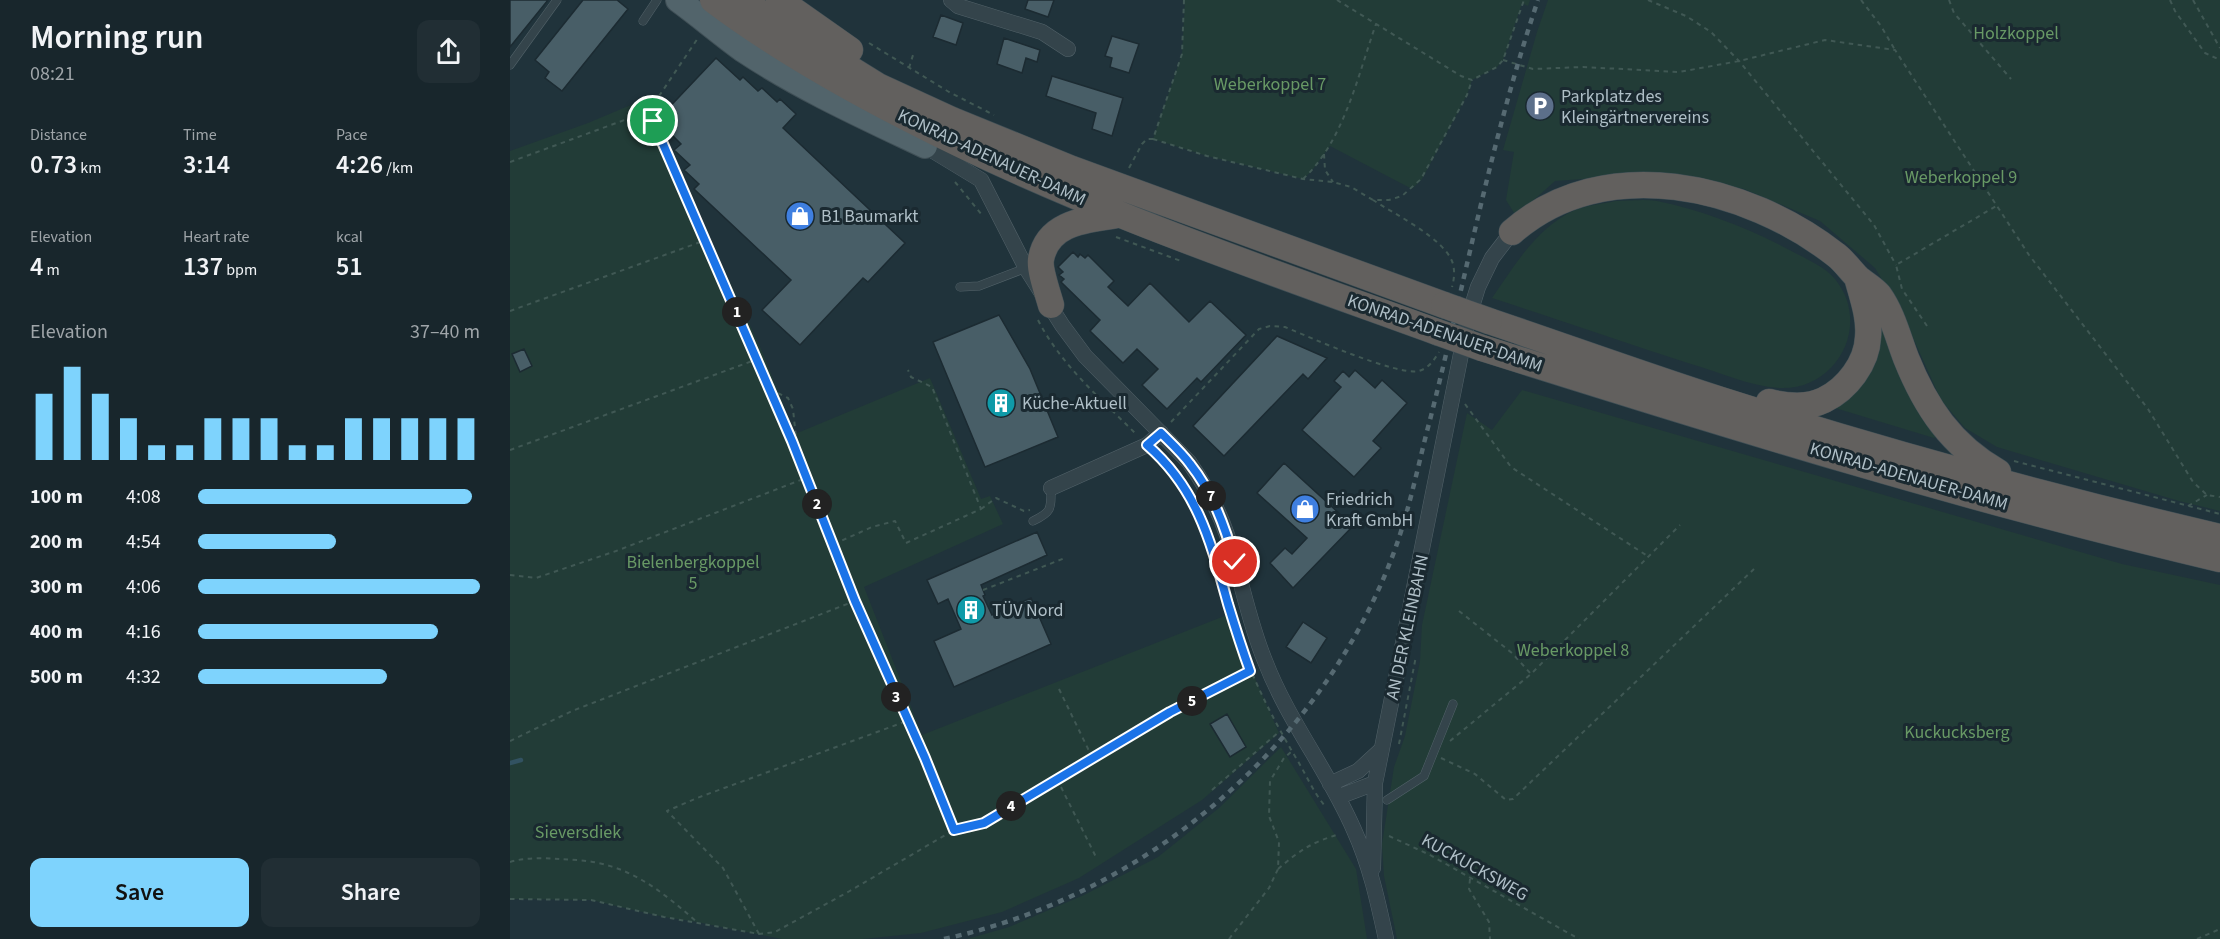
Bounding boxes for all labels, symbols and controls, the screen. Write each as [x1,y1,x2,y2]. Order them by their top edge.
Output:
text: Morning run [30,14,204,61]
button: share [417,20,480,83]
park label: Holzkoppel [1973,21,2059,46]
text: 08:21 [30,60,75,88]
park label: Weberkoppel 7 [1214,72,1326,97]
place label: Parkplatz des Kleingärtnervereins [1561,84,1709,130]
parking icon: Parkplatz des Kleingärtnervereins [1524,90,1556,122]
pin [627,95,678,146]
street label: KONRAD-ADENAUER-DAMM [894,103,1090,212]
icon: arrive [636,104,669,137]
text: Distance [30,124,87,146]
text: Time [183,124,217,146]
text: Pace [336,124,367,146]
text: 0.73 [30,146,77,183]
text: 3:14 [183,146,230,183]
text: 4:26 [336,146,383,183]
text: km [77,157,102,179]
text: /km [383,157,413,179]
park label: Weberkoppel 9 [1905,165,2017,190]
shop icon: B1 Baumarkt [784,200,816,232]
place label: B1 Baumarkt [821,204,918,229]
text: Elevation [30,226,92,248]
text: Heart rate [183,226,250,248]
text: kcal [336,226,363,248]
text: 4 [30,248,43,285]
text: 137 [183,248,223,285]
text: 51 [336,248,363,285]
text: m [43,259,60,281]
text: bpm [223,259,257,281]
street label: KONRAD-ADENAUER-DAMM [1344,288,1546,379]
pin: 1 [722,297,752,327]
text: 1 [733,301,741,323]
text: Elevation [30,318,108,346]
text: 37–40 m [410,318,480,346]
building icon: Küche-Aktuell [985,387,1017,419]
place label: Küche-Aktuell [1022,391,1127,416]
street label: KONRAD-ADENAUER-DAMM [1807,436,2011,517]
pin: 7 [1196,481,1226,511]
text: 100 m [30,483,83,511]
text: 4:08 [126,483,161,511]
text: 7 [1207,485,1215,507]
place label: Friedrich Kraft GmbH [1326,487,1413,533]
pin: 2 [802,489,832,519]
text: 2 [813,493,821,515]
shop icon: Friedrich Kraft GmbH [1289,493,1321,525]
text: 200 m [30,528,83,556]
text: 4:54 [126,528,161,556]
pin [1209,536,1260,587]
icon: check [1218,545,1251,578]
park label: Bielenbergkoppel 5 [626,550,760,596]
street label: AN DER KLEINBAHN [1380,552,1435,702]
text: 300 m [30,573,83,601]
text: 4:06 [126,573,161,601]
building icon: TÜV Nord [955,594,987,626]
place label: TÜV Nord [992,598,1064,623]
text: 400 m [30,618,83,646]
text: 4:16 [126,618,161,646]
park label: Weberkoppel 8 [1517,638,1629,663]
text: 500 m [30,663,83,691]
text: 4:32 [126,663,161,691]
pin: 3 [881,682,911,712]
text: 3 [892,686,900,708]
pin: 5 [1177,686,1207,716]
text: 5 [1188,690,1196,712]
park label: Kuckucksberg [1904,720,2010,745]
pin: 4 [996,791,1026,821]
text: 4 [1007,795,1015,817]
park label: Sieversdiek [535,820,621,845]
street label: KUCKUCKSWEG [1417,828,1533,907]
button: Save [30,858,249,927]
button: Share [261,858,480,927]

